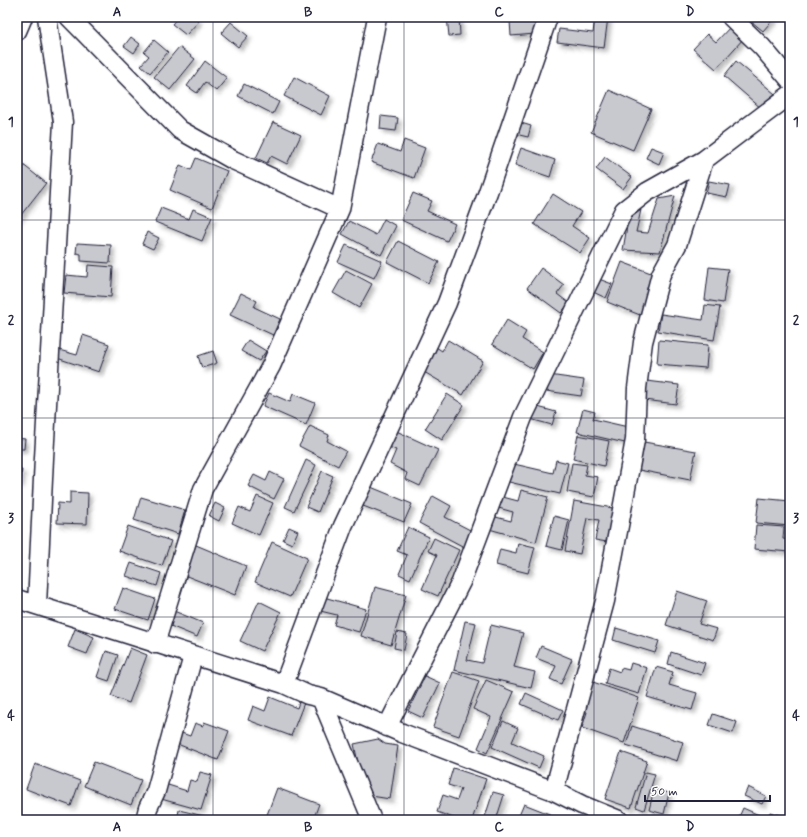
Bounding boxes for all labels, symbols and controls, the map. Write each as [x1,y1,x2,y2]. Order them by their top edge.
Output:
text: A [113,4,121,21]
text: B [304,4,313,21]
text: C [494,4,504,21]
text: D [686,4,695,21]
text: 1 [8,114,14,131]
text: 1 [793,114,799,131]
text: 2 [8,312,15,329]
text: 2 [793,312,800,329]
text: 3 [8,510,14,527]
text: 3 [793,510,799,527]
text: 4 [7,708,15,725]
text: 4 [792,708,800,725]
scale bar [645,777,770,803]
text: 50 m [651,784,678,800]
text: A [113,819,121,836]
text: B [304,819,313,836]
text: C [494,819,504,836]
text: D [686,819,695,836]

